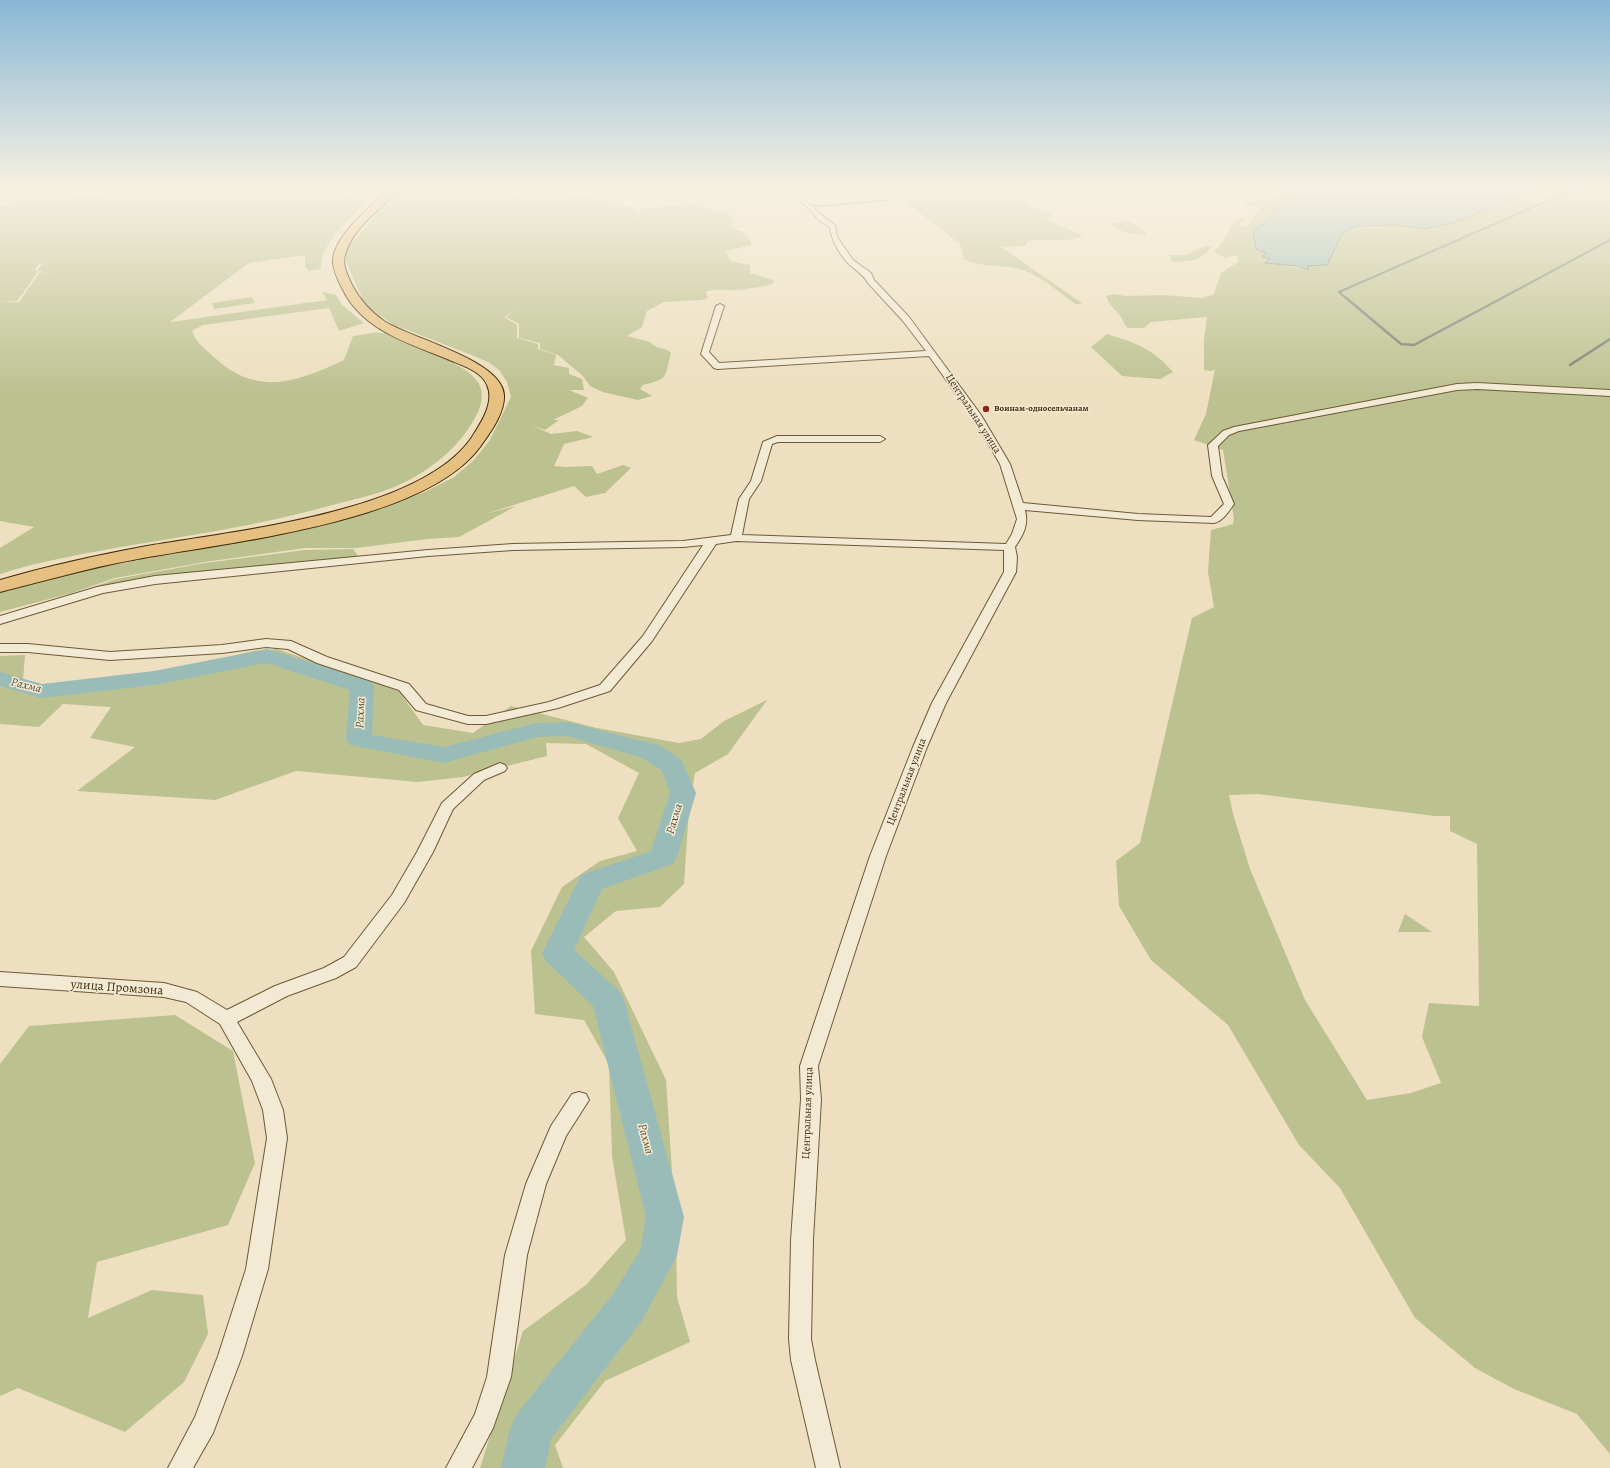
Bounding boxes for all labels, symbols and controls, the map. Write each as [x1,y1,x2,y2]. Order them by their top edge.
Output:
street label: Центральная улица [942,372,1004,456]
marker: Воинам-односельчанам [981,404,991,414]
place label: Воинам-односельчанам [994,404,1088,414]
water label: Рахма [9,675,43,697]
water label: Рахма [353,697,369,729]
street label: Центральная улица [884,737,930,827]
water label: Рахма [664,802,686,836]
street label: улица Промзона [70,977,164,999]
street label: Центральная улица [800,1067,816,1159]
water label: Рахма [634,1122,656,1156]

